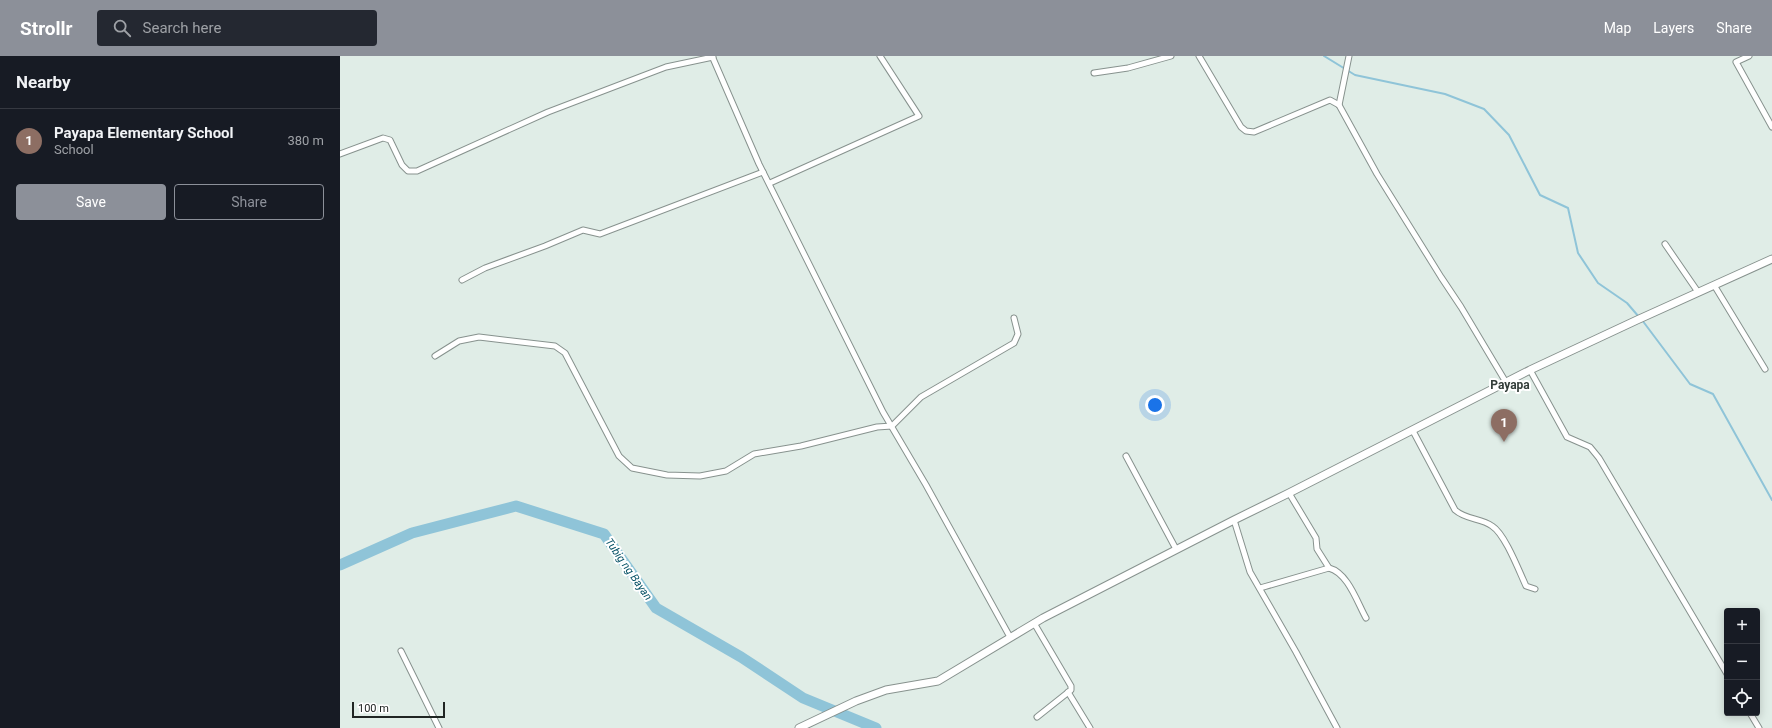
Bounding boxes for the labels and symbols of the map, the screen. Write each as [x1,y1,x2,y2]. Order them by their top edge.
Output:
district label: Payapa [1490,378,1530,392]
your location [1145,395,1165,415]
pin: 1 [1491,409,1517,442]
water label: Tubig ng Bayan [602,536,655,603]
scale bar [352,700,445,719]

